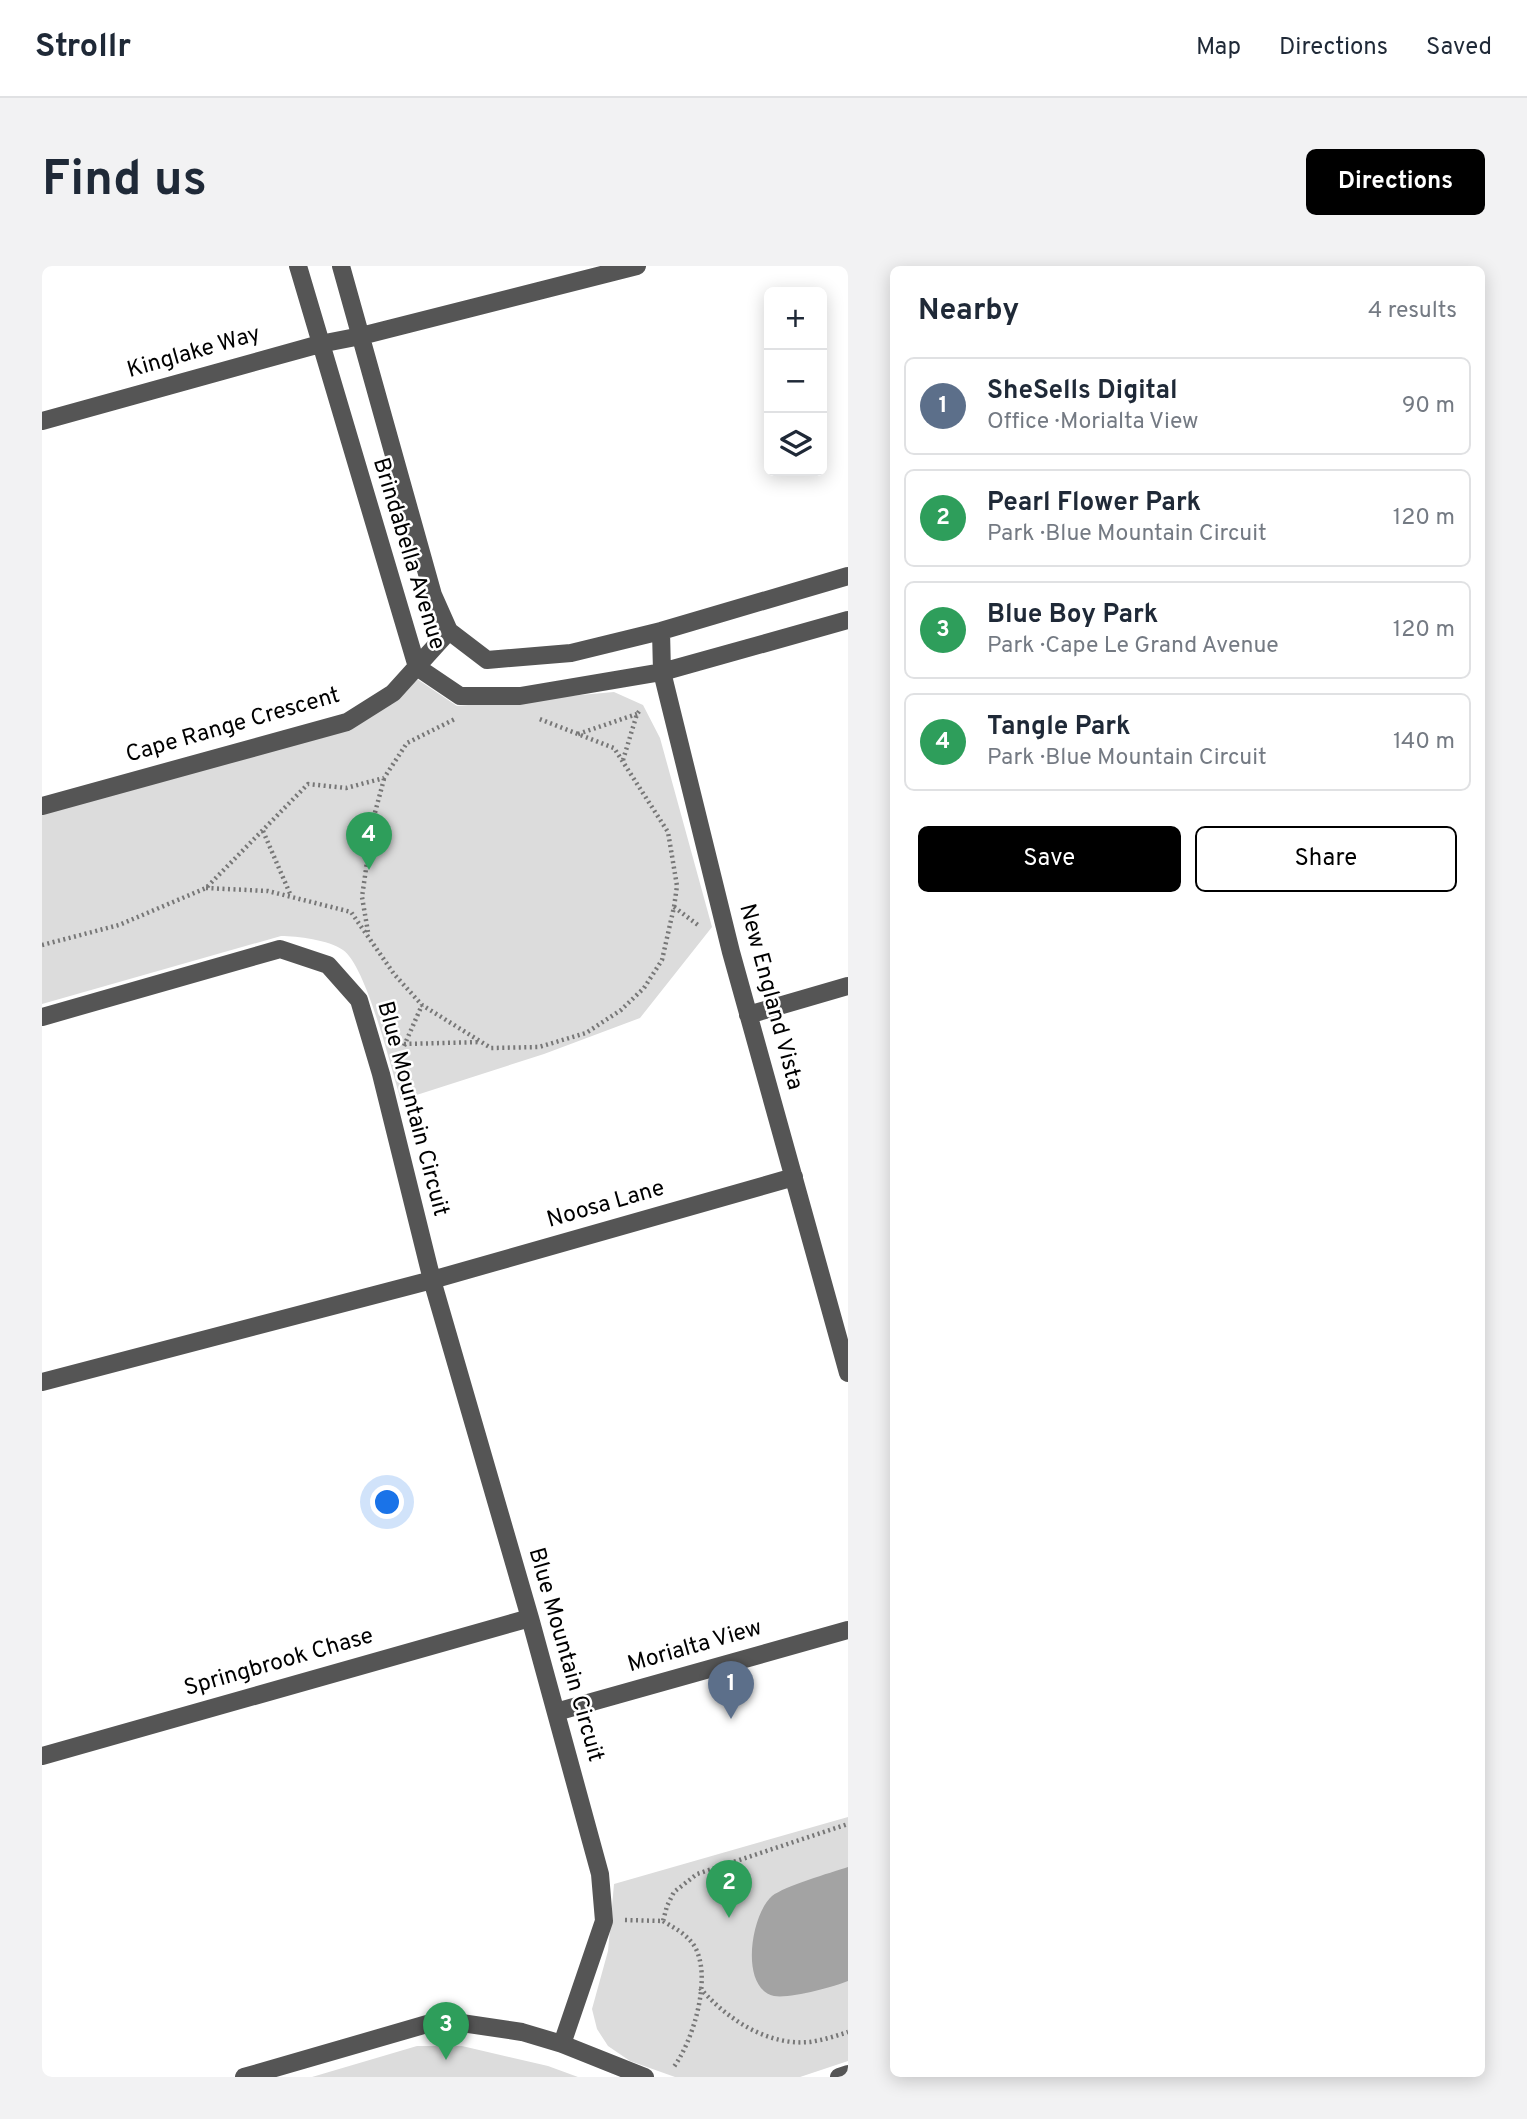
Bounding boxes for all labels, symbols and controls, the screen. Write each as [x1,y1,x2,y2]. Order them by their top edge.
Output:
text: Strollr [35,27,131,69]
text: Map [1196,33,1241,63]
text: Directions [1279,33,1388,63]
text: Saved [1426,33,1492,63]
button: Directions [1306,149,1485,215]
text: Find us [42,151,207,213]
map controls [764,287,827,476]
button: + [764,287,827,350]
text: Nearby [918,293,1019,330]
text: 4 results [1368,297,1457,326]
street label: Kinglake Way [124,320,264,386]
button: − [764,350,827,413]
text: SheSells Digital [987,375,1178,408]
text: 1 [938,392,948,421]
text: 90 m [1402,392,1455,421]
text: Office · Morialta View [987,408,1199,437]
button: layers [764,413,827,476]
street label: Brindabella Avenue [365,454,451,654]
text: Pearl Flower Park [987,487,1201,520]
text: 2 [936,504,950,533]
text: 120 m [1393,504,1455,533]
text: Park · Blue Mountain Circuit [987,520,1267,549]
text: Blue Boy Park [987,599,1158,632]
text: 3 [936,616,950,645]
text: 120 m [1393,616,1455,645]
text: Park · Cape Le Grand Avenue [987,632,1279,661]
street label: Cape Range Crescent [123,682,343,770]
text: Tangle Park [987,711,1131,744]
text: 4 [936,728,950,757]
text: 140 m [1393,728,1455,757]
text: Park · Blue Mountain Circuit [987,744,1267,773]
pin: 4 [346,812,392,870]
button: Save [918,826,1181,892]
button: Share [1195,826,1457,892]
street label: New England Vista [731,901,809,1093]
street label: Blue Mountain Circuit [369,998,455,1220]
street label: Noosa Lane [544,1174,668,1236]
your location [370,1485,404,1519]
street label: Blue Mountain Circuit [521,1545,609,1765]
street label: Morialta View [624,1614,766,1680]
street label: Springbrook Chase [181,1622,377,1704]
pin: 1 [708,1661,754,1719]
pin: 2 [706,1860,752,1918]
pin: 3 [423,2002,469,2060]

